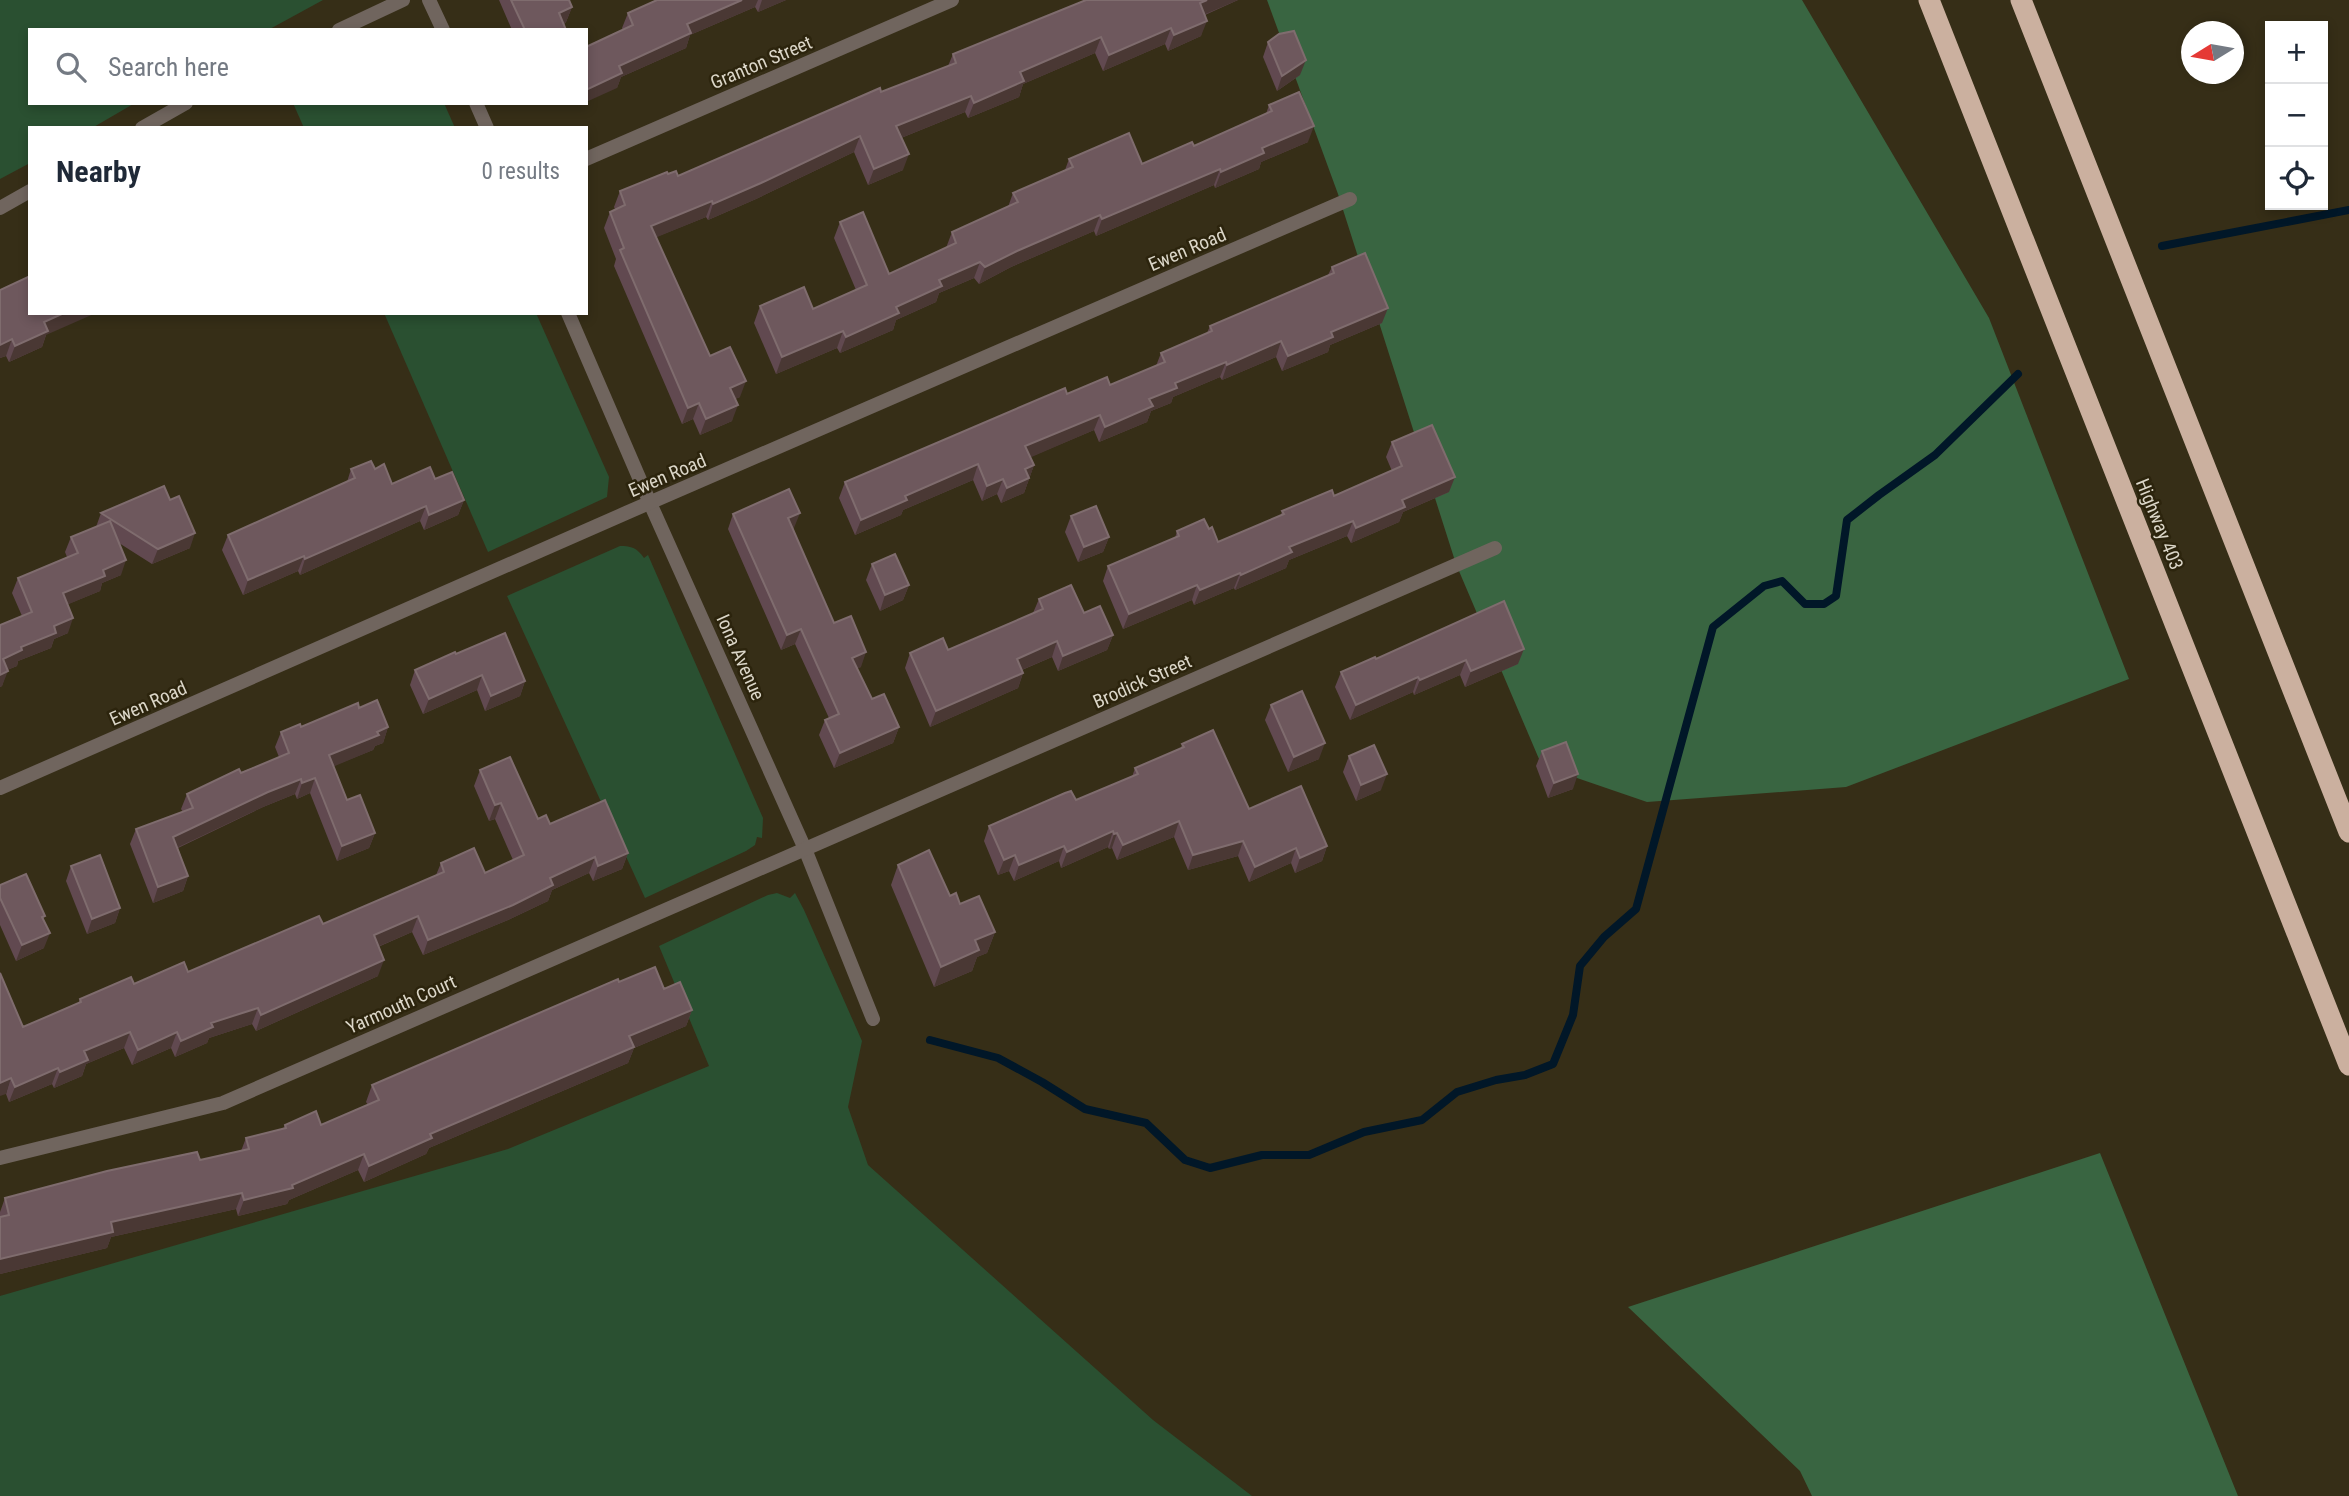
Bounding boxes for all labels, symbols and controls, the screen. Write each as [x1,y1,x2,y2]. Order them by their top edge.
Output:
north arrow [2181,21,2244,84]
map controls [2265,21,2328,210]
button: + [2265,21,2328,84]
search box [28,28,588,105]
street label: Granton Street [707,31,815,94]
icon: search [52,48,90,86]
text: Search here [108,52,229,82]
button: − [2265,84,2328,147]
button: locate [2265,147,2328,210]
text: Nearby [56,154,141,189]
text: 0 results [482,158,560,185]
street label: Ewen Road [1145,223,1230,276]
street label: Ewen Road [625,449,710,502]
street label: Highway 403 [2131,475,2188,573]
street label: Iona Avenue [711,611,770,704]
street label: Brodick Street [1089,649,1195,713]
street label: Ewen Road [106,676,190,731]
street label: Yarmouth Court [343,970,460,1039]

